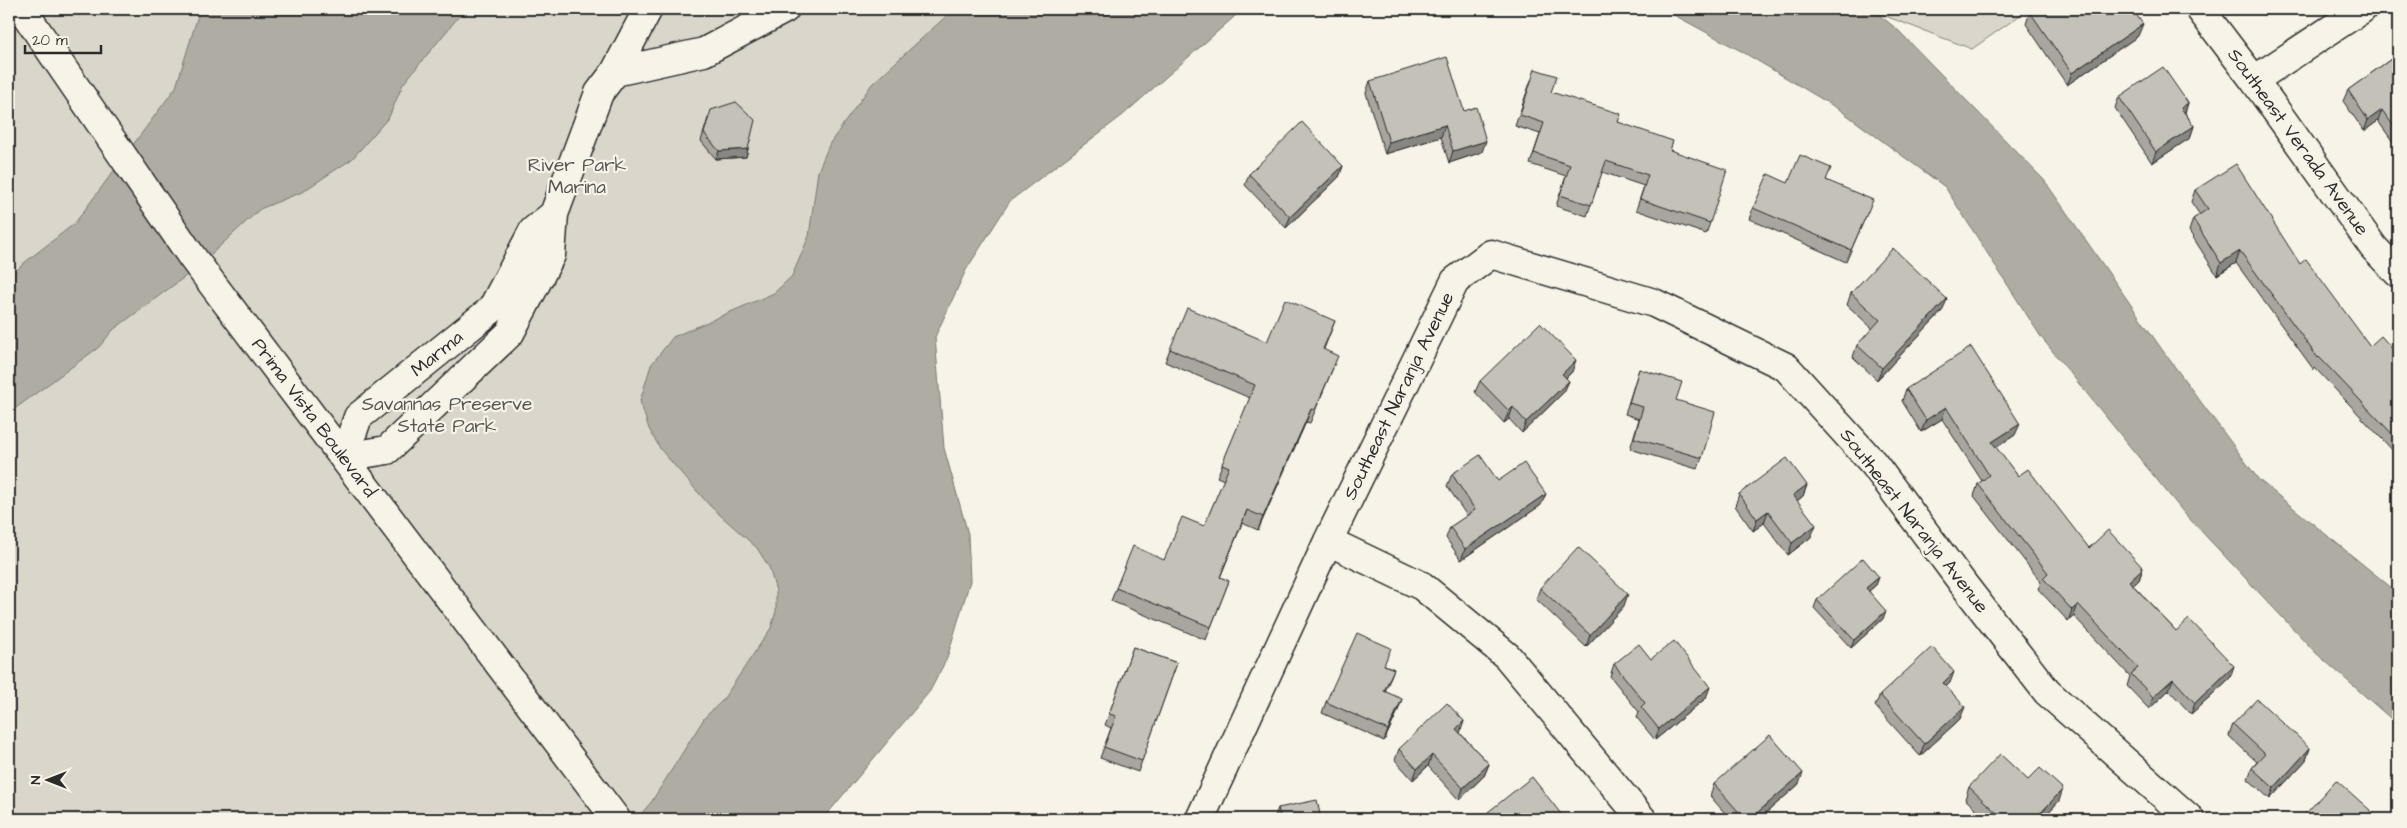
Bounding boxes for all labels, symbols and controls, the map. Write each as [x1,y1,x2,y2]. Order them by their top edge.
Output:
scale bar [25,22,101,54]
text: 20 m [32,30,68,51]
street label: Southeast Verada Avenue [2221,43,2375,241]
park label: River Park Marina [528,152,627,201]
street label: Southeast Naranja Avenue [1337,288,1461,504]
street label: Marma [405,324,469,383]
street label: Prima Vista Boulevard [245,333,383,504]
park label: Savannas Preserve State Park [362,391,532,440]
street label: Southeast Naranja Avenue [1833,423,1995,619]
north arrow [22,756,72,806]
text: N [26,775,46,784]

